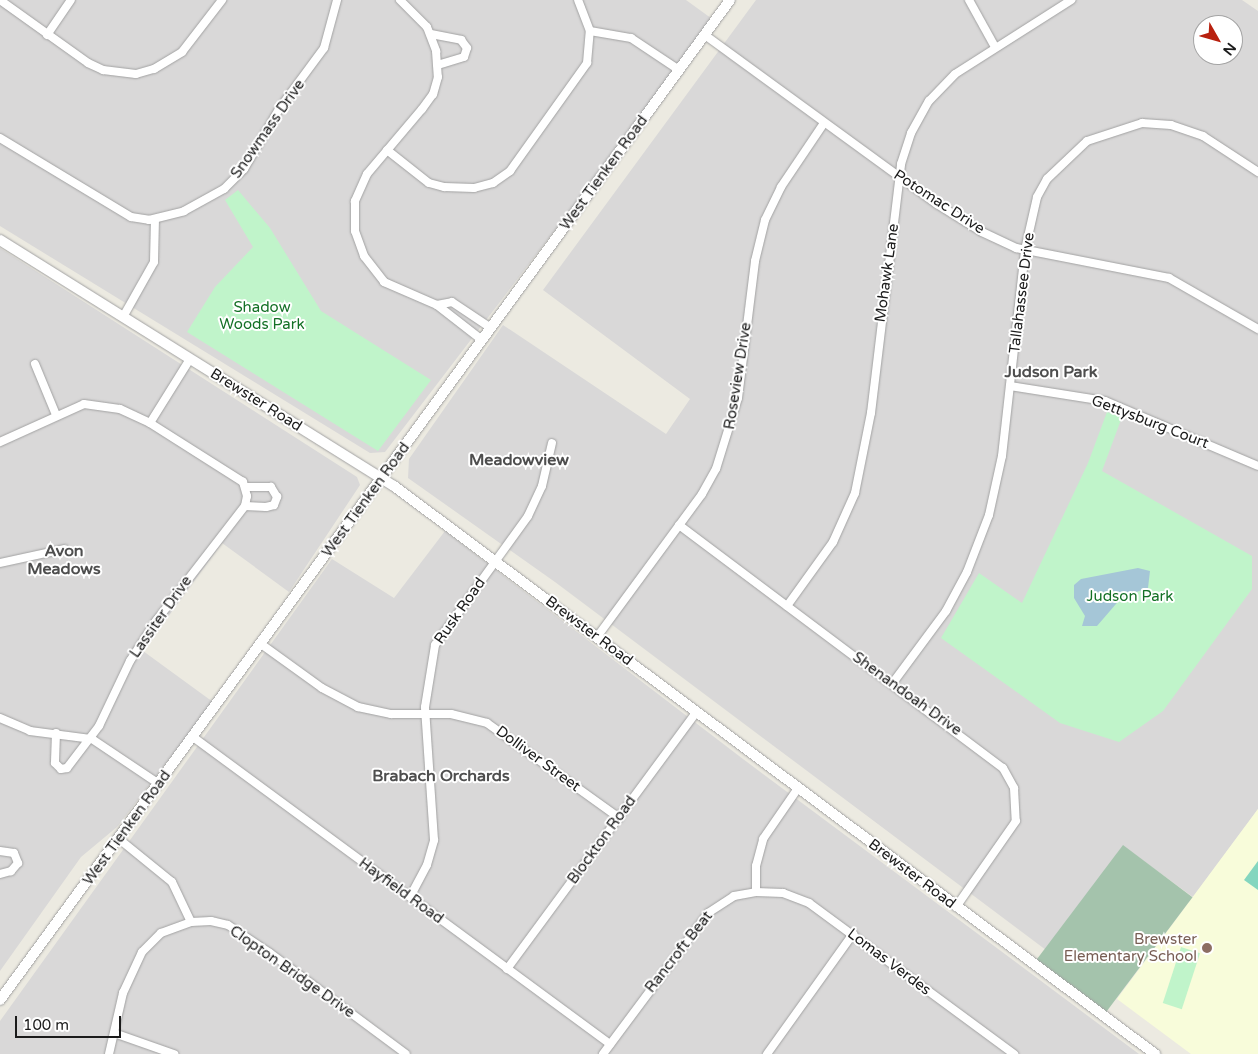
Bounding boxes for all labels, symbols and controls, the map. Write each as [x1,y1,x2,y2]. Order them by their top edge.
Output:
north arrow [1193,15,1243,65]
text: N [1219,39,1240,59]
street label: Snowmass Drive [227,76,309,182]
street label: West Tienken Road [556,112,652,234]
street label: Potomac Drive [890,166,988,238]
street label: Mohawk Lane [871,222,903,324]
street label: Tallahassee Drive [1006,231,1038,355]
park label: Shadow Woods Park [219,298,305,333]
street label: Roseview Drive [721,321,755,431]
district label: Judson Park [1005,362,1097,382]
street label: Brewster Road [207,365,305,435]
street label: Gettysburg Court [1089,391,1211,453]
street label: West Tienken Road [318,439,414,561]
district label: Meadowview [469,450,569,470]
district label: Avon Meadows [27,541,101,579]
street label: Lassiter Drive [126,573,196,661]
street label: Rusk Road [431,574,489,648]
park label: Judson Park [1087,588,1173,606]
street label: Brewster Road [542,592,636,670]
street label: Shenandoah Drive [849,648,965,740]
street label: Dolliver Street [492,722,584,796]
district label: Brabach Orchards [372,766,510,786]
street label: West Tienken Road [79,767,175,889]
street label: Blockton Road [564,792,640,888]
street label: Brewster Road [865,835,959,913]
street label: Hayfield Road [355,854,447,928]
street label: Rancroft Beat [641,908,717,996]
street label: Clopton Bridge Drive [226,922,358,1022]
street label: Lomas Verdes [844,925,934,999]
place label: Brewster Elementary School [1064,930,1197,965]
marker: Brewster Elementary School [1201,942,1213,954]
scale bar [18,1006,124,1038]
text: 100 m [23,1016,69,1034]

